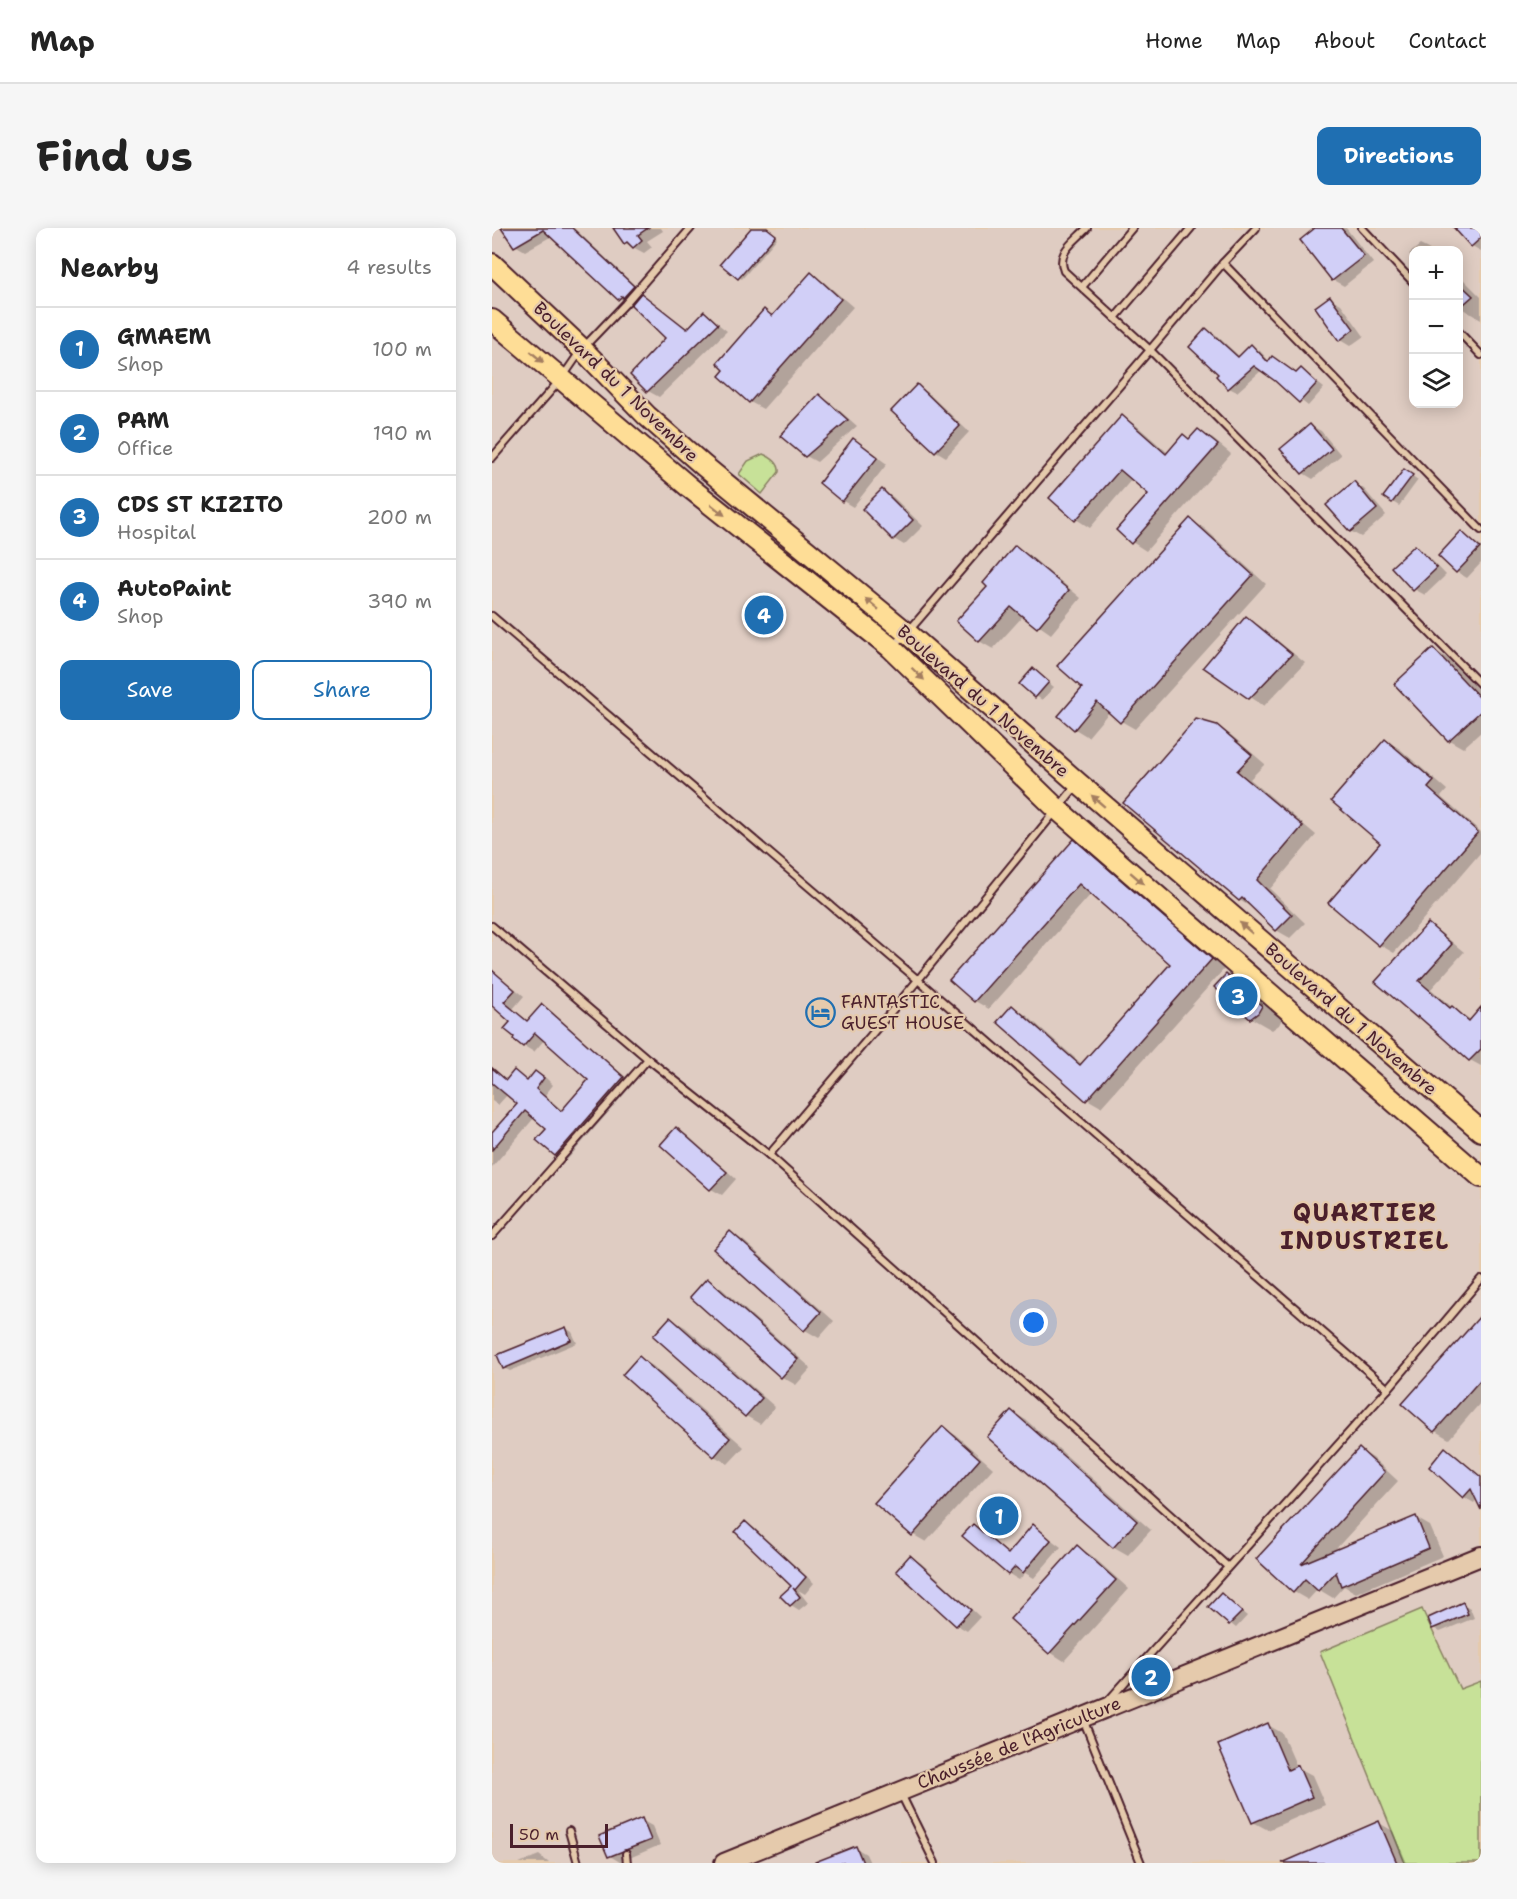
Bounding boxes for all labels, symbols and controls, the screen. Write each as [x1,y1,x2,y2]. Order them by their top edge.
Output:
text: Map [30,22,95,60]
text: Home [1145,27,1203,55]
text: Map [1236,27,1281,55]
text: About [1314,27,1375,55]
text: Contact [1408,27,1487,55]
button: Directions [1317,127,1481,185]
text: Find us [36,128,193,184]
map controls [1409,246,1463,408]
button: + [1409,246,1463,300]
text: Nearby [60,250,159,285]
text: 4 results [346,254,432,280]
street label: Boulevard du 1 Novembre [528,297,704,467]
button: − [1409,300,1463,354]
text: GMAEM [117,322,211,351]
text: 1 [75,336,84,362]
text: 100 m [372,336,432,362]
text: Shop [117,351,164,377]
one-way arrow [529,351,545,364]
button: layers [1409,354,1463,408]
text: PAM [117,406,169,435]
text: 2 [73,420,87,446]
text: 190 m [373,420,432,446]
text: Office [117,435,173,461]
text: CDS ST KIZITO [117,490,283,519]
text: 3 [73,504,87,530]
text: 200 m [367,504,432,530]
one-way arrow [710,504,726,517]
text: Hospital [117,519,196,545]
text: AutoPaint [117,574,231,603]
text: 4 [73,588,87,614]
text: 390 m [367,588,432,614]
pin: 4 [744,592,784,638]
one-way arrow [864,597,880,610]
text: Shop [117,603,164,629]
street label: Boulevard du 1 Novembre [892,619,1074,783]
button: Save [60,660,240,720]
button: Share [252,660,432,720]
one-way arrow [910,666,924,680]
one-way arrow [1091,795,1106,808]
one-way arrow [1129,871,1144,884]
one-way arrow [1238,921,1253,935]
street label: Boulevard du 1 Novembre [1260,937,1442,1101]
pin: 3 [1218,974,1258,1018]
place label: FANTASTIC GUEST HOUSE [841,990,964,1035]
hotel icon: FANTASTIC GUEST HOUSE [804,996,836,1028]
district label: QUARTIER INDUSTRIEL [1280,1197,1450,1257]
your location [1019,1308,1048,1337]
pin: 1 [980,1494,1018,1538]
pin: 2 [1132,1654,1170,1700]
street label: Chaussée de l'Agriculture [913,1691,1125,1795]
scale bar [510,1821,608,1848]
text: 50 m [519,1824,559,1845]

